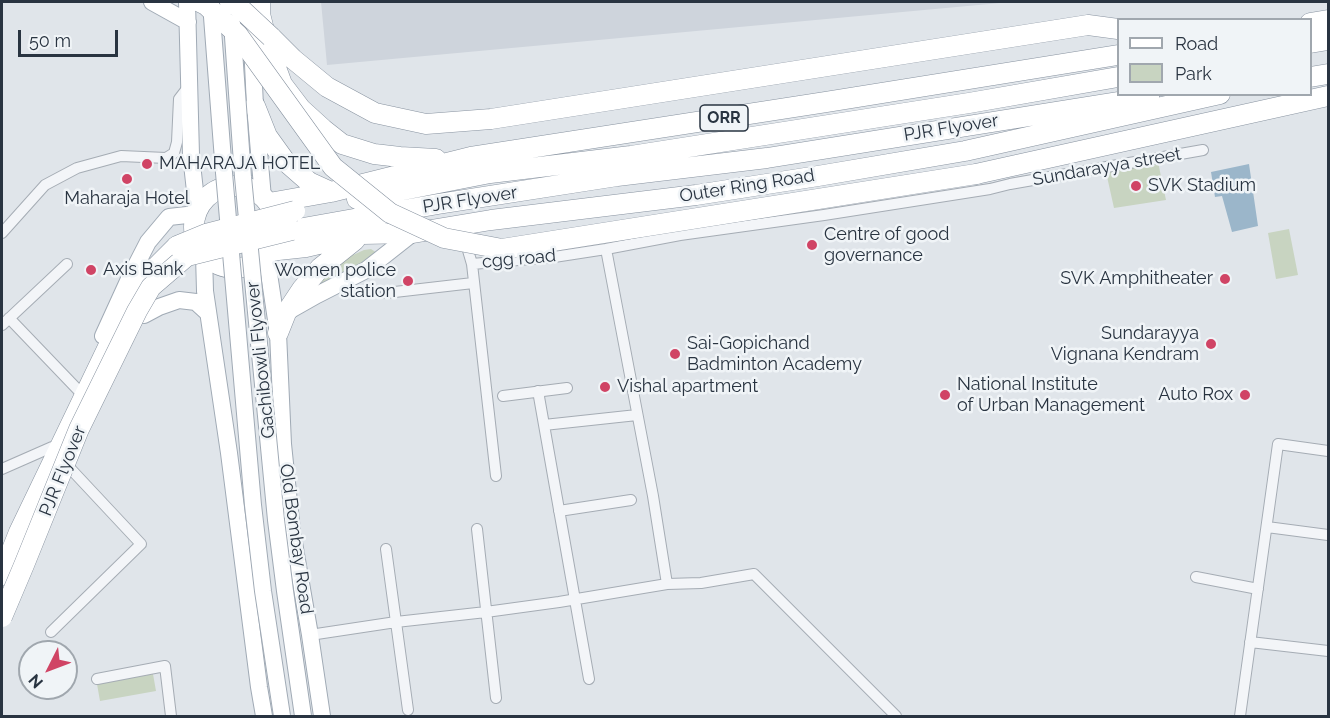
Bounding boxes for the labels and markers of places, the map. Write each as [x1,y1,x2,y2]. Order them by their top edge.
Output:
place label: MAHARAJA HOTEL [159,153,320,175]
marker: MAHARAJA HOTEL [140,157,154,171]
marker: Maharaja Hotel [120,172,134,186]
place label: SVK Stadium [1148,175,1256,197]
marker: SVK Stadium [1129,179,1143,193]
place label: Maharaja Hotel [64,188,190,210]
place label: Centre of good governance [824,224,949,266]
marker: Centre of good governance [805,238,819,252]
place label: Axis Bank [103,259,183,281]
place label: Women police station [274,260,396,302]
marker: Axis Bank [84,263,98,277]
place label: SVK Amphitheater [1060,268,1213,290]
marker: SVK Amphitheater [1218,272,1232,286]
marker: Women police station [401,274,415,288]
place label: Sundarayya Vignana Kendram [1051,323,1199,366]
place label: Sai-Gopichand Badminton Academy [687,333,862,376]
marker: Sundarayya Vignana Kendram [1204,337,1218,351]
marker: Sai-Gopichand Badminton Academy [668,347,682,361]
place label: National Institute of Urban Management [957,374,1145,416]
place label: Vishal apartment [617,376,758,398]
marker: Vishal apartment [598,380,612,394]
place label: Auto Rox [1158,384,1233,406]
marker: National Institute of Urban Management [938,388,952,402]
marker: Auto Rox [1238,388,1252,402]

